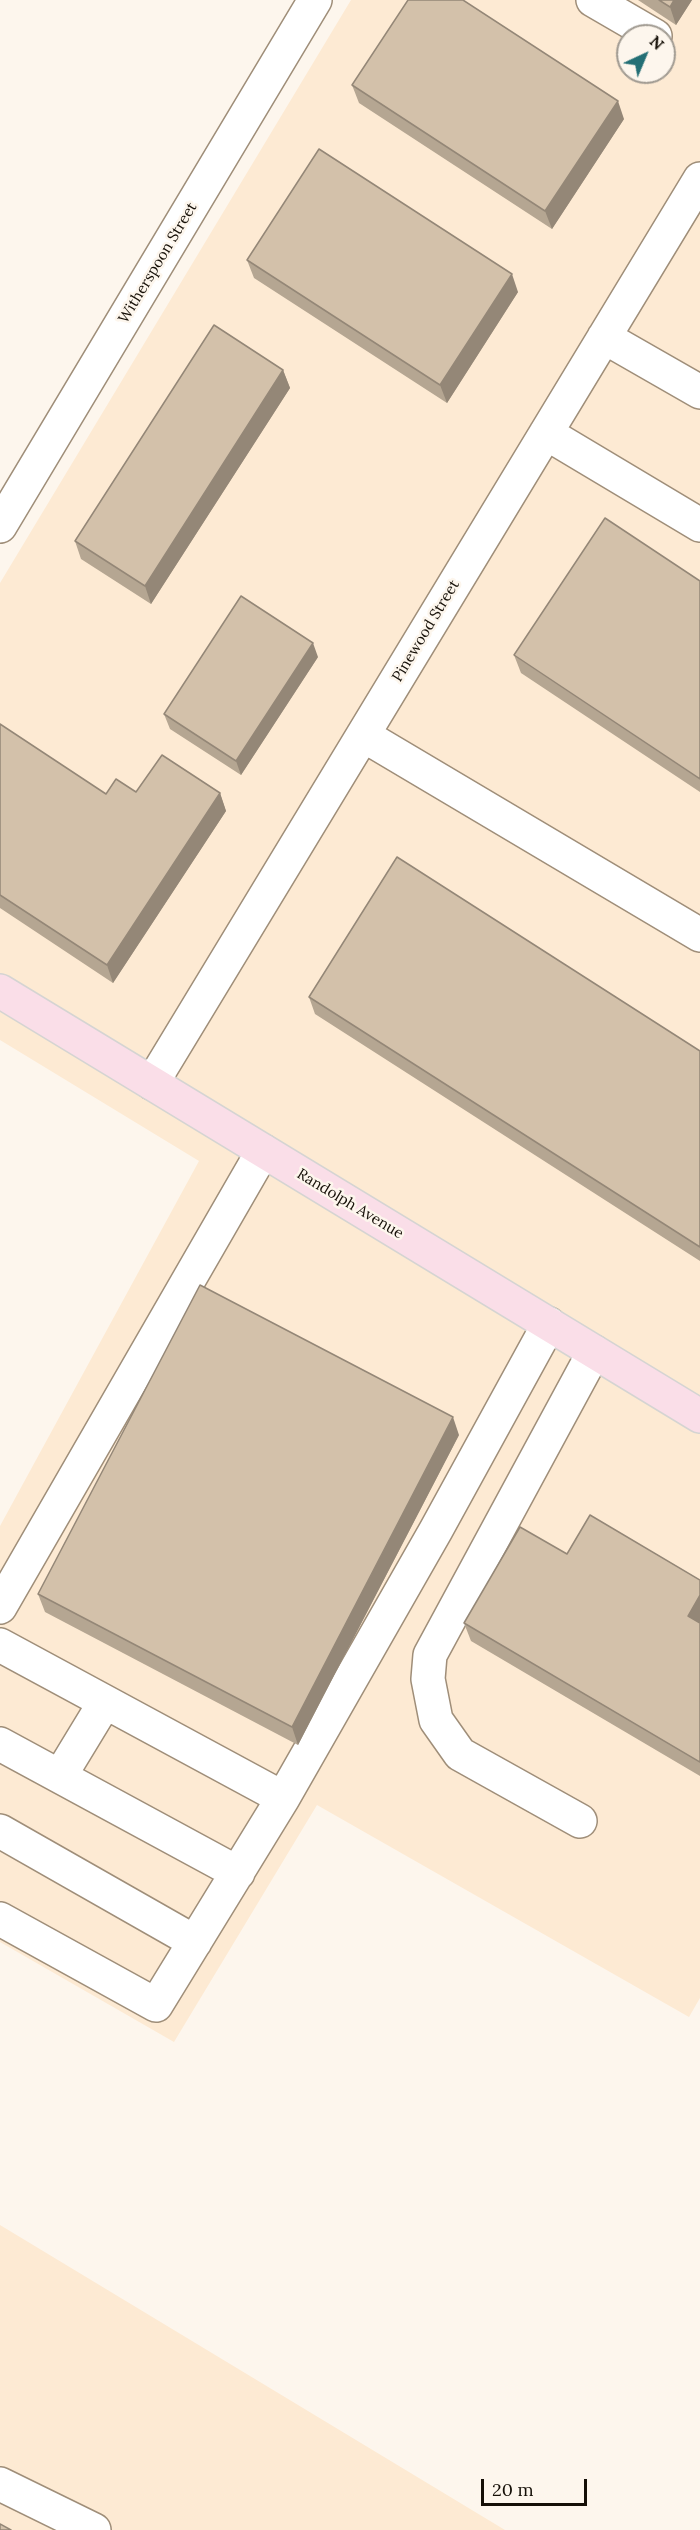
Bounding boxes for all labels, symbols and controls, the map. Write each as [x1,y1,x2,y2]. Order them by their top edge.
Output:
north arrow [616,24,676,84]
text: N [646,31,669,54]
street label: Witherspoon Street [115,199,201,327]
street label: Pinewood Street [389,577,463,685]
street label: Randolph Avenue [294,1165,406,1243]
scale bar [484,2467,590,2505]
text: 20 m [492,2478,534,2501]

